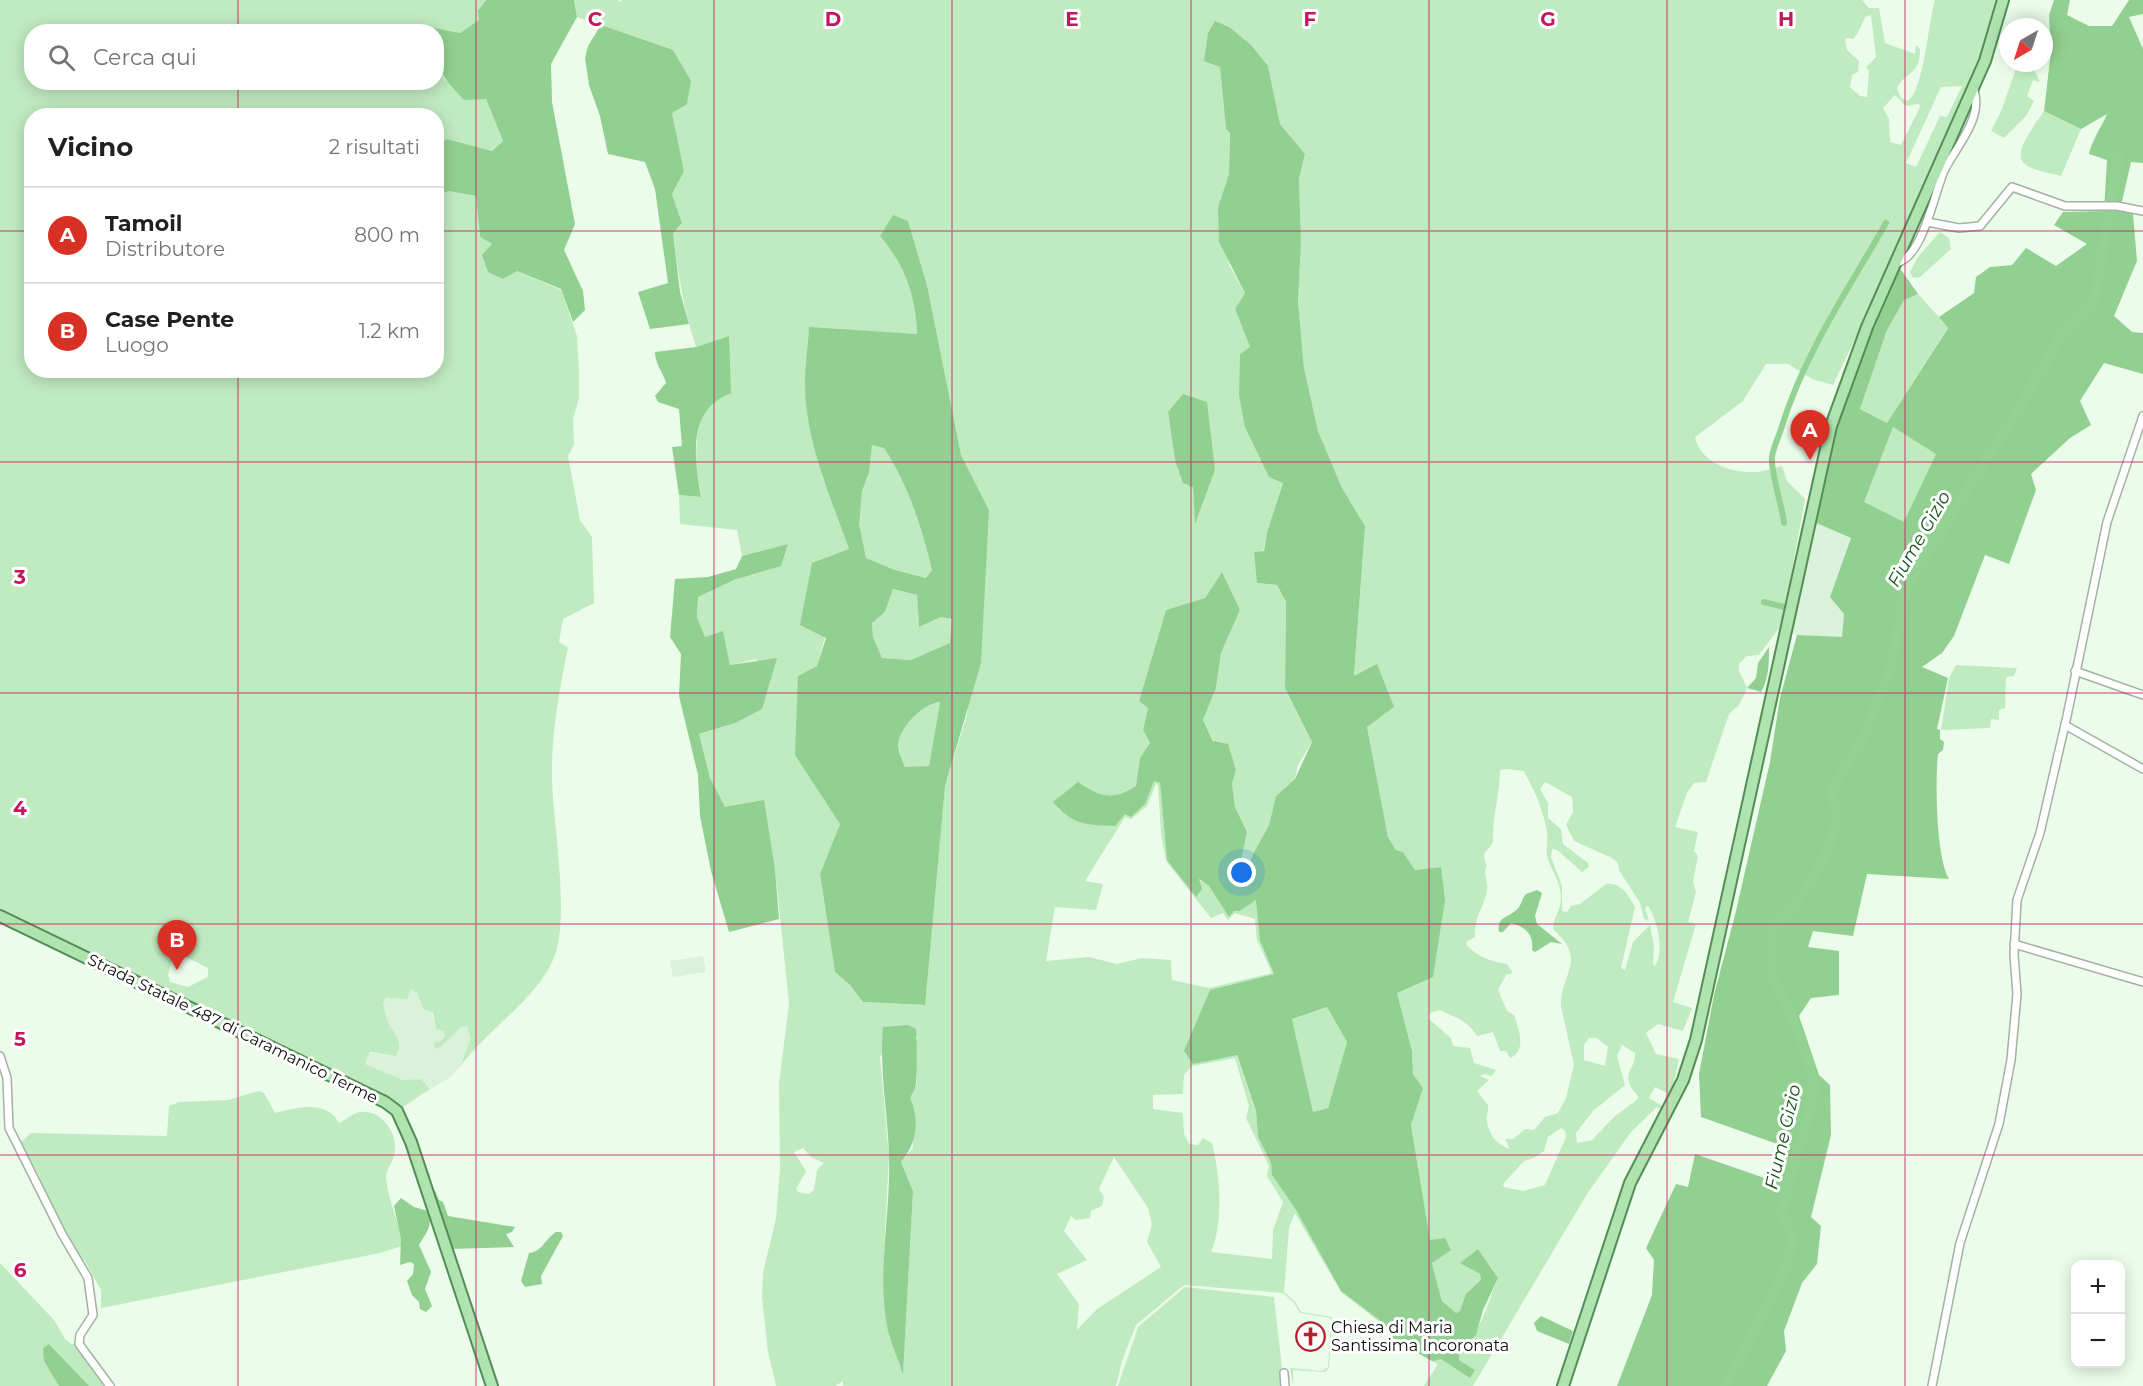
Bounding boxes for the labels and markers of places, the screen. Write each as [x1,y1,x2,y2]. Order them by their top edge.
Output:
pin: A [1790,410,1830,460]
pin: B [158,920,196,970]
place label: Chiesa di Maria Santissima Incoronata [1331,1318,1509,1355]
church icon: Chiesa di Maria Santissima Incoronata [1294,1320,1326,1352]

